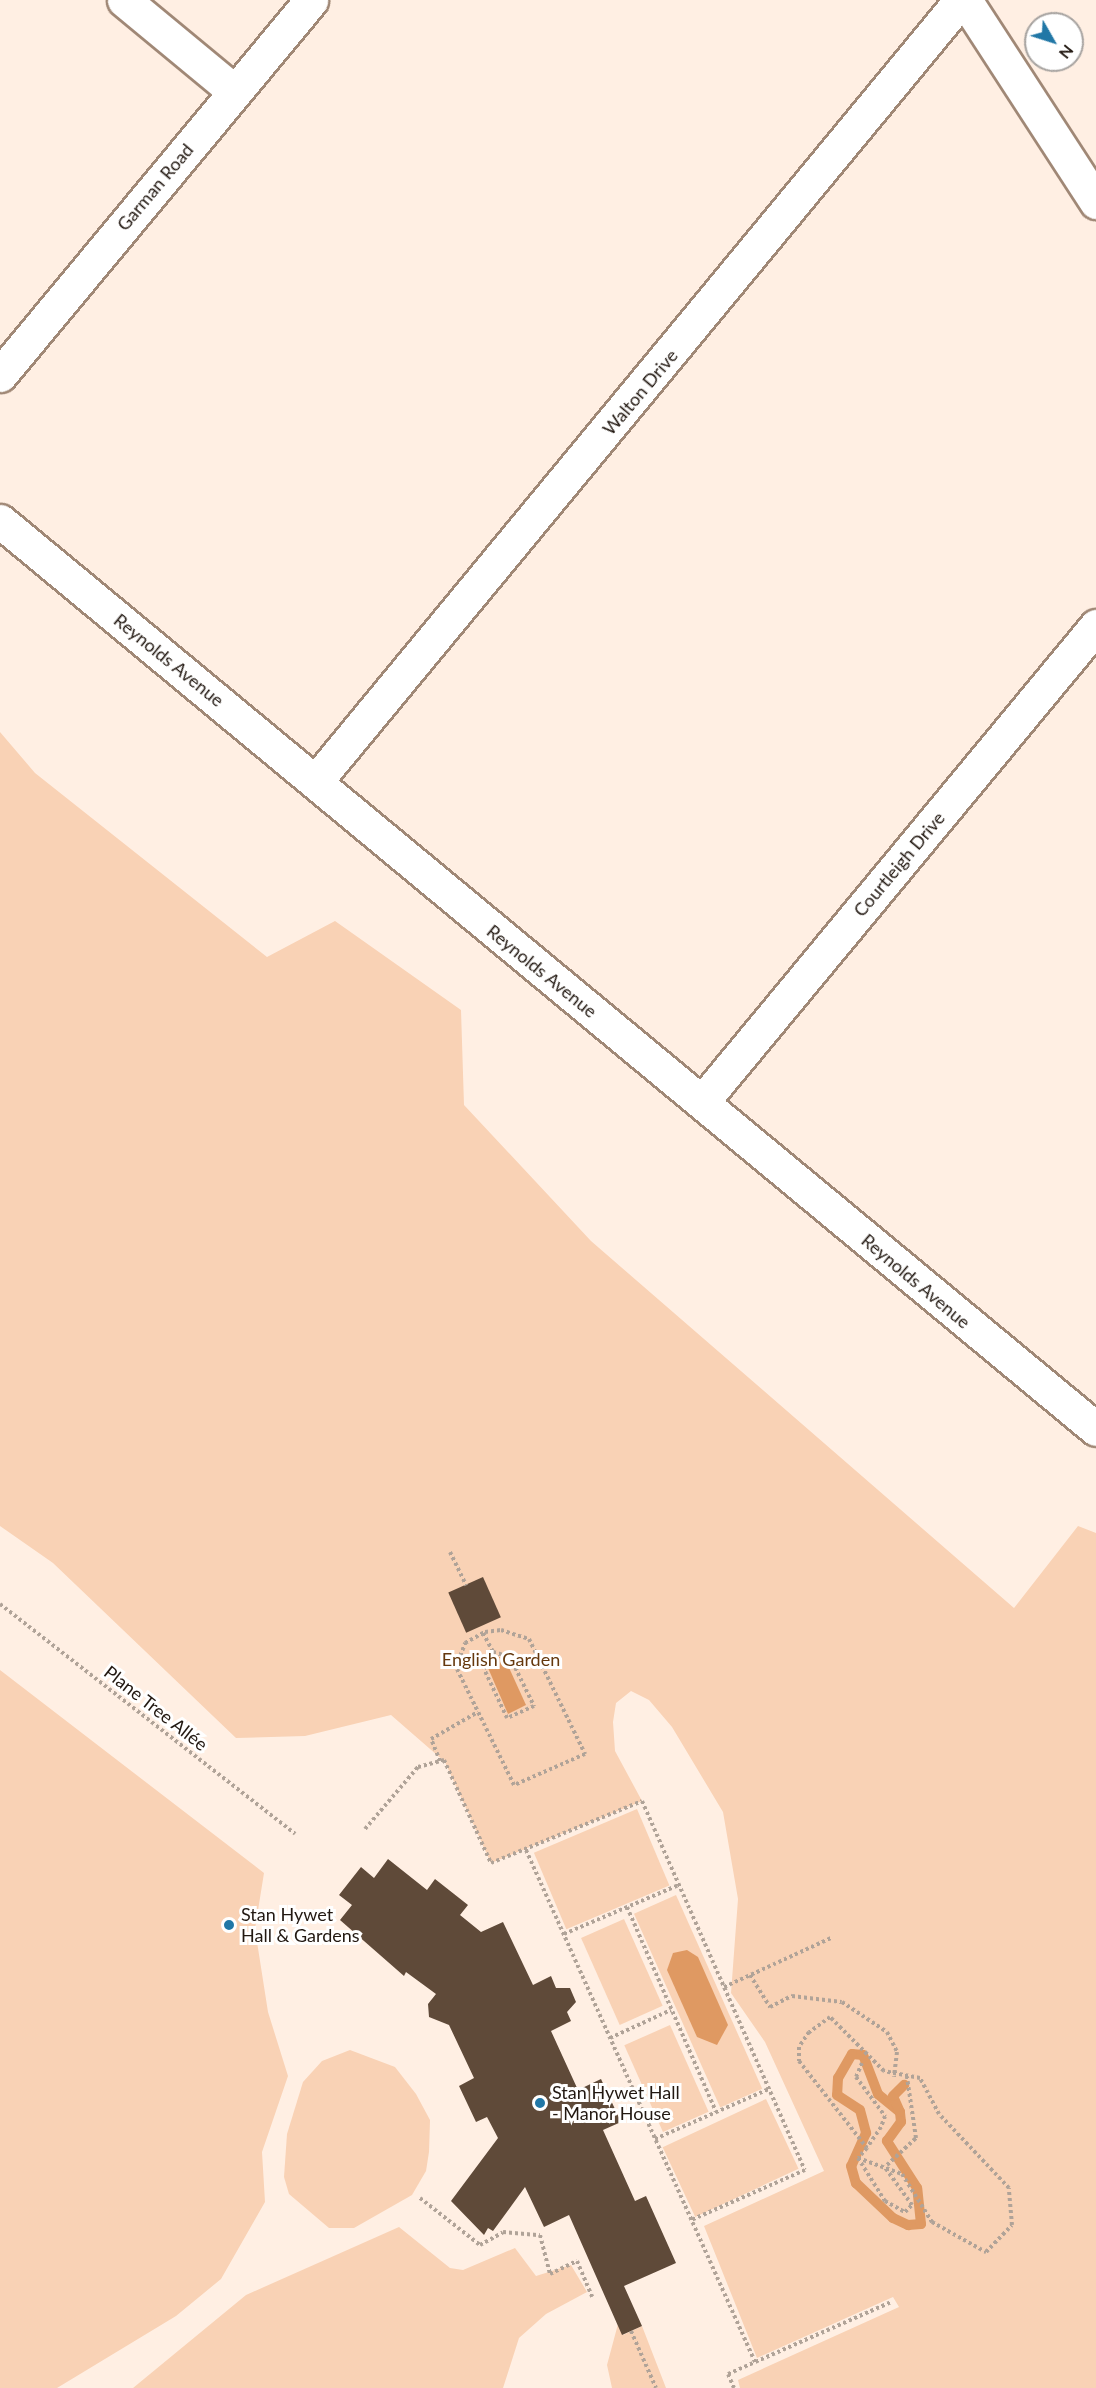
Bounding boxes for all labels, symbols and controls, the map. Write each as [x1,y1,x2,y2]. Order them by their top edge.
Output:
north arrow [1024,12,1084,72]
text: N [1056,42,1078,63]
street label: Garman Road [112,139,198,235]
street label: Walton Drive [598,345,682,439]
street label: Reynolds Avenue [109,609,229,711]
street label: Courtleigh Drive [849,807,949,921]
street label: Reynolds Avenue [482,920,602,1022]
street label: Reynolds Avenue [857,1229,975,1333]
park label: English Garden [442,1648,560,1670]
street label: Plane Tree Allée [100,1661,212,1755]
place label: Stan Hywet Hall & Gardens [241,1904,360,1946]
marker: Stan Hywet Hall & Gardens [222,1918,236,1932]
place label: Stan Hywet Hall - Manor House [552,2082,680,2124]
marker: Stan Hywet Hall - Manor House [533,2096,547,2110]

